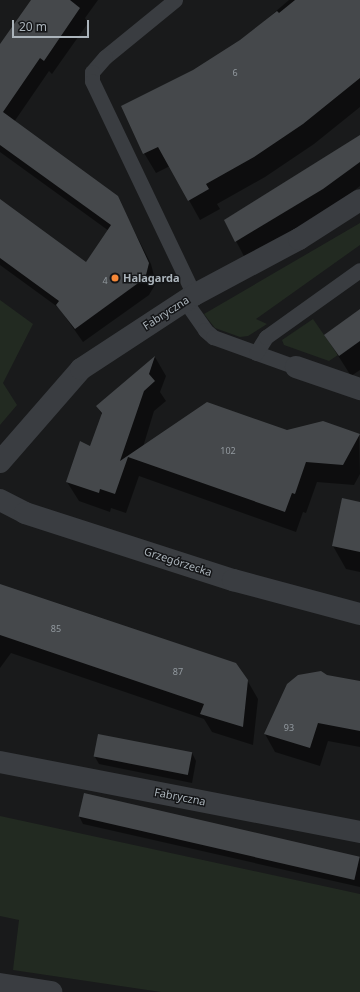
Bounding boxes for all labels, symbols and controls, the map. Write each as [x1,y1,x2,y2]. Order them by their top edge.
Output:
scale bar [14,12,91,38]
text: 20 m [19,18,47,35]
house number: 6 [232,68,238,78]
place label: Halagarda [123,271,180,285]
marker: Halagarda [110,273,120,283]
house number: 4 [102,276,108,286]
street label: Fabryczna [141,293,191,333]
house number: 102 [220,446,236,456]
street label: Grzegórzecka [142,545,214,579]
house number: 85 [51,624,61,634]
house number: 87 [173,667,183,677]
house number: 93 [284,723,294,733]
street label: Fabryczna [153,786,207,808]

